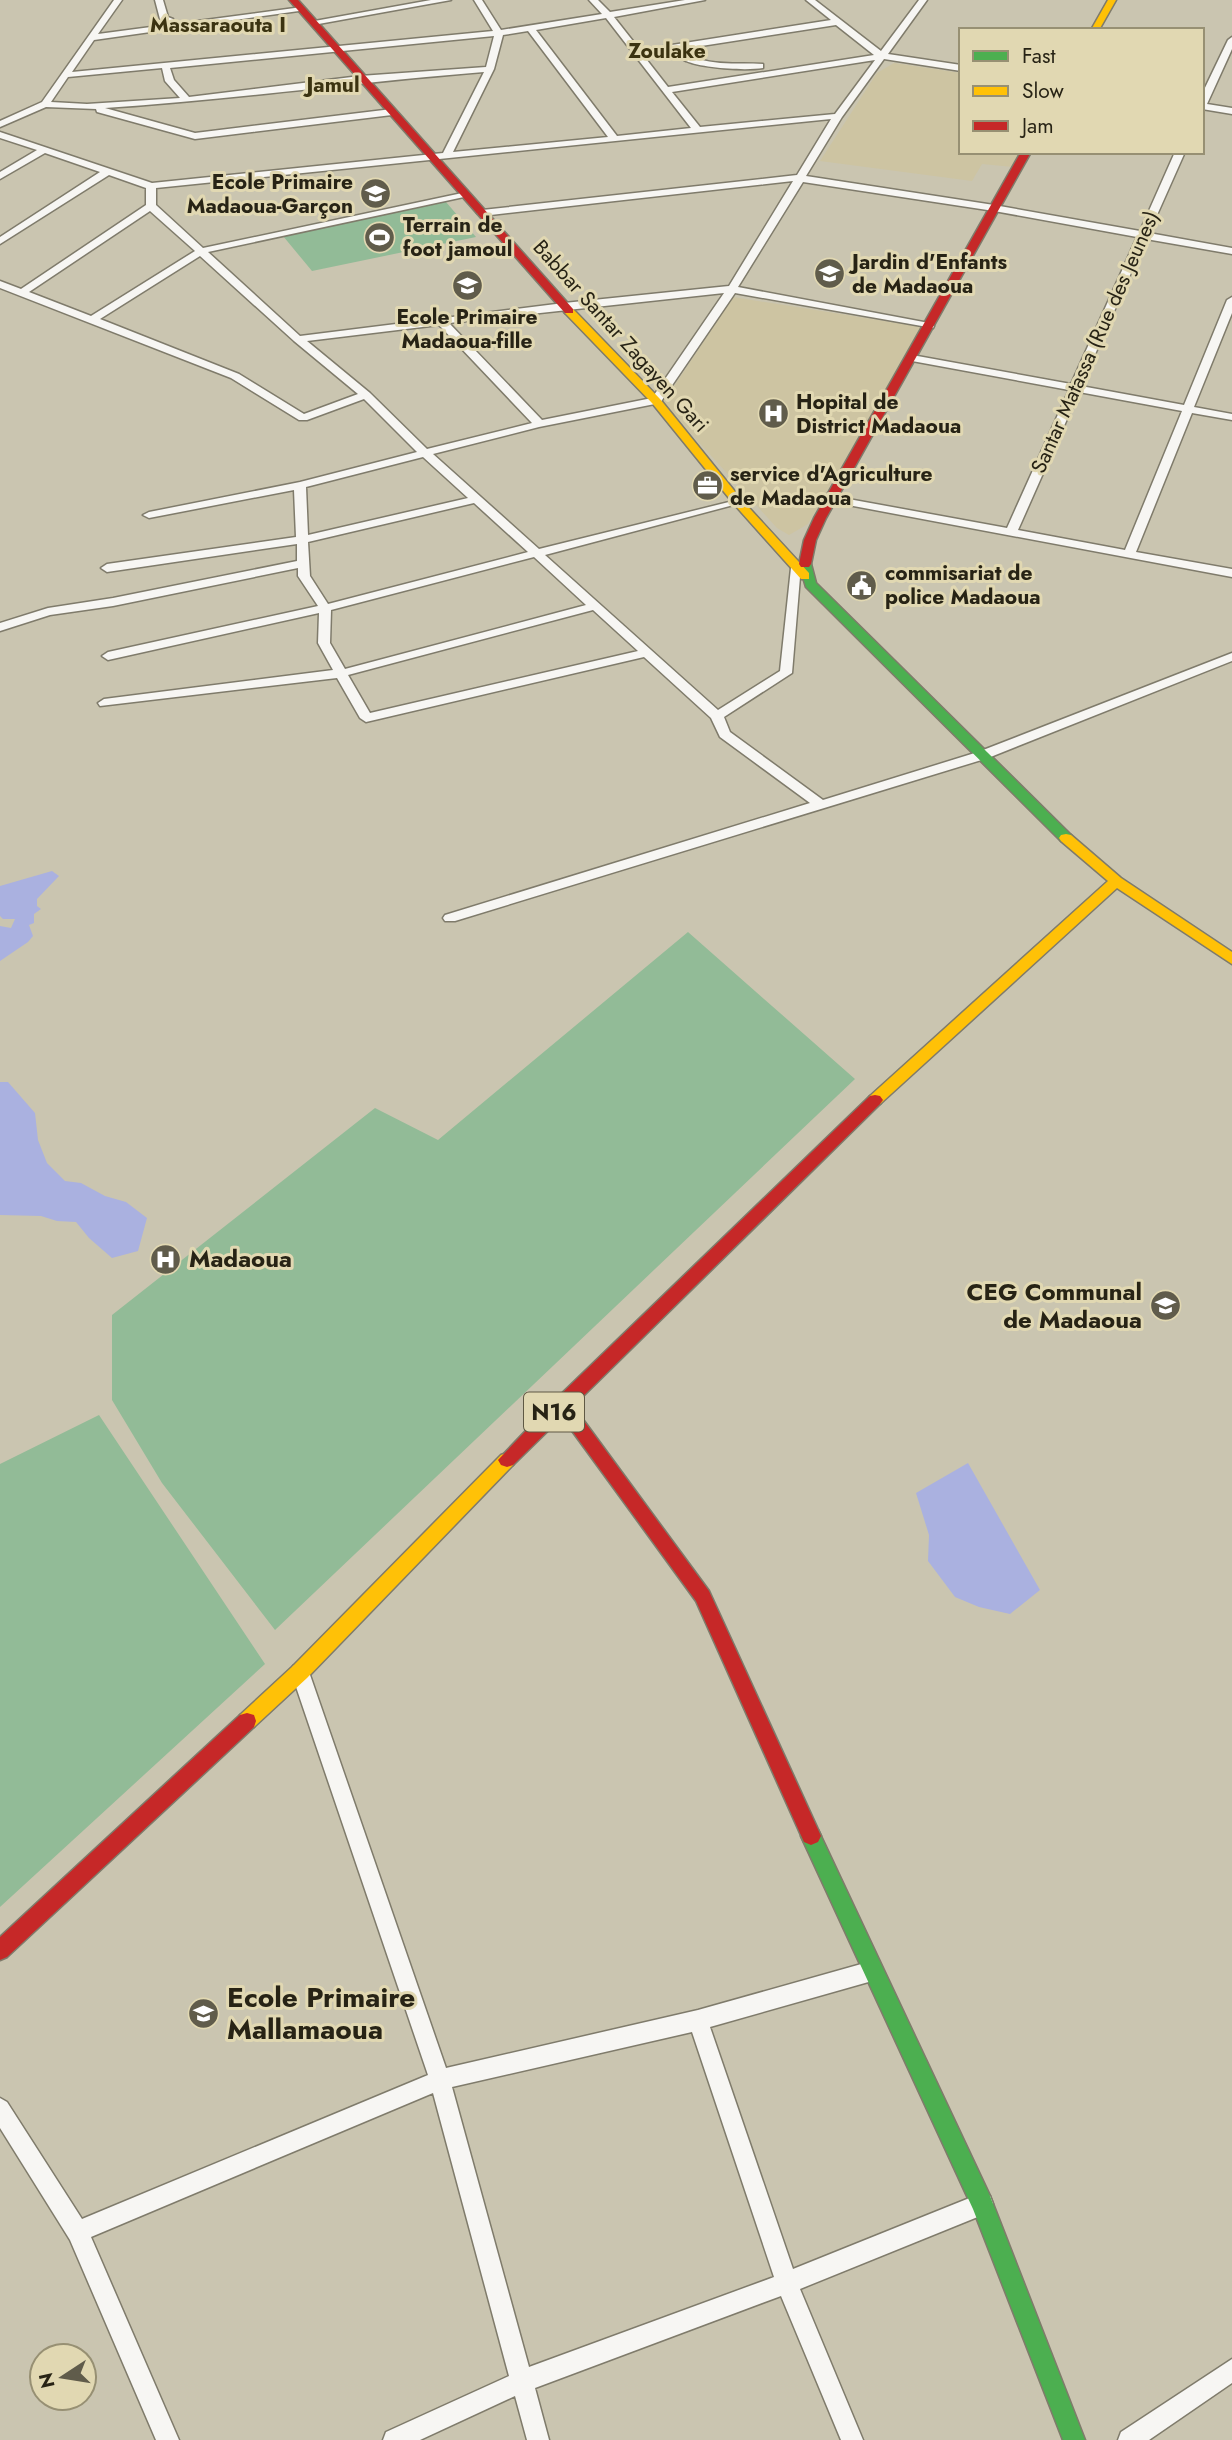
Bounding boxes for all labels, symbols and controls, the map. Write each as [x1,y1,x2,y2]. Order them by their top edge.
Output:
district label: Massaraouta I [150,10,286,40]
legend [959,28,1204,154]
district label: Zoulake [628,36,706,66]
text: Fast [1022,41,1055,71]
district label: Jamul [302,70,360,100]
text: Slow [1022,76,1064,106]
text: Jam [1019,111,1054,141]
place label: Ecole Primaire Madaoua-Garçon [187,167,353,221]
school or university icon: Ecole Primaire Madaoua-Garçon [359,177,393,211]
street label: Santar Matassa (Rue des Jeunes) [1023,206,1167,478]
place label: Terrain de foot jamoul [403,210,512,264]
sports icon: Terrain de foot jamoul [363,220,397,254]
street label: Babbar Santar Zagayen Gari [526,233,716,439]
place label: Jardin d'Enfants de Madaoua [848,247,1007,301]
school or university icon: Jardin d'Enfants de Madaoua [812,257,846,291]
school or university icon: Ecole Primaire Madaoua-fille [450,268,484,302]
place label: Ecole Primaire Madaoua-fille [396,302,538,356]
place label: Hopital de District Madaoua [796,387,961,441]
hospital icon: Hopital de District Madaoua [756,397,790,431]
place label: service d'Agriculture de Madaoua [730,459,933,513]
office icon: service d'Agriculture de Madaoua [690,469,724,503]
place label: commisariat de police Madaoua [885,558,1041,612]
public building icon: commisariat de police Madaoua [845,568,879,602]
place label: Madaoua [189,1241,292,1276]
hospital icon: Madaoua [149,1242,183,1276]
place label: CEG Communal de Madaoua [967,1274,1142,1337]
school or university icon: CEG Communal de Madaoua [1148,1289,1182,1323]
road number: N16 [524,1392,584,1432]
place label: Ecole Primaire Mallamaoua [227,1977,415,2050]
school or university icon: Ecole Primaire Mallamaoua [187,1996,221,2030]
north arrow [28,2342,98,2412]
text: N [32,2370,62,2391]

